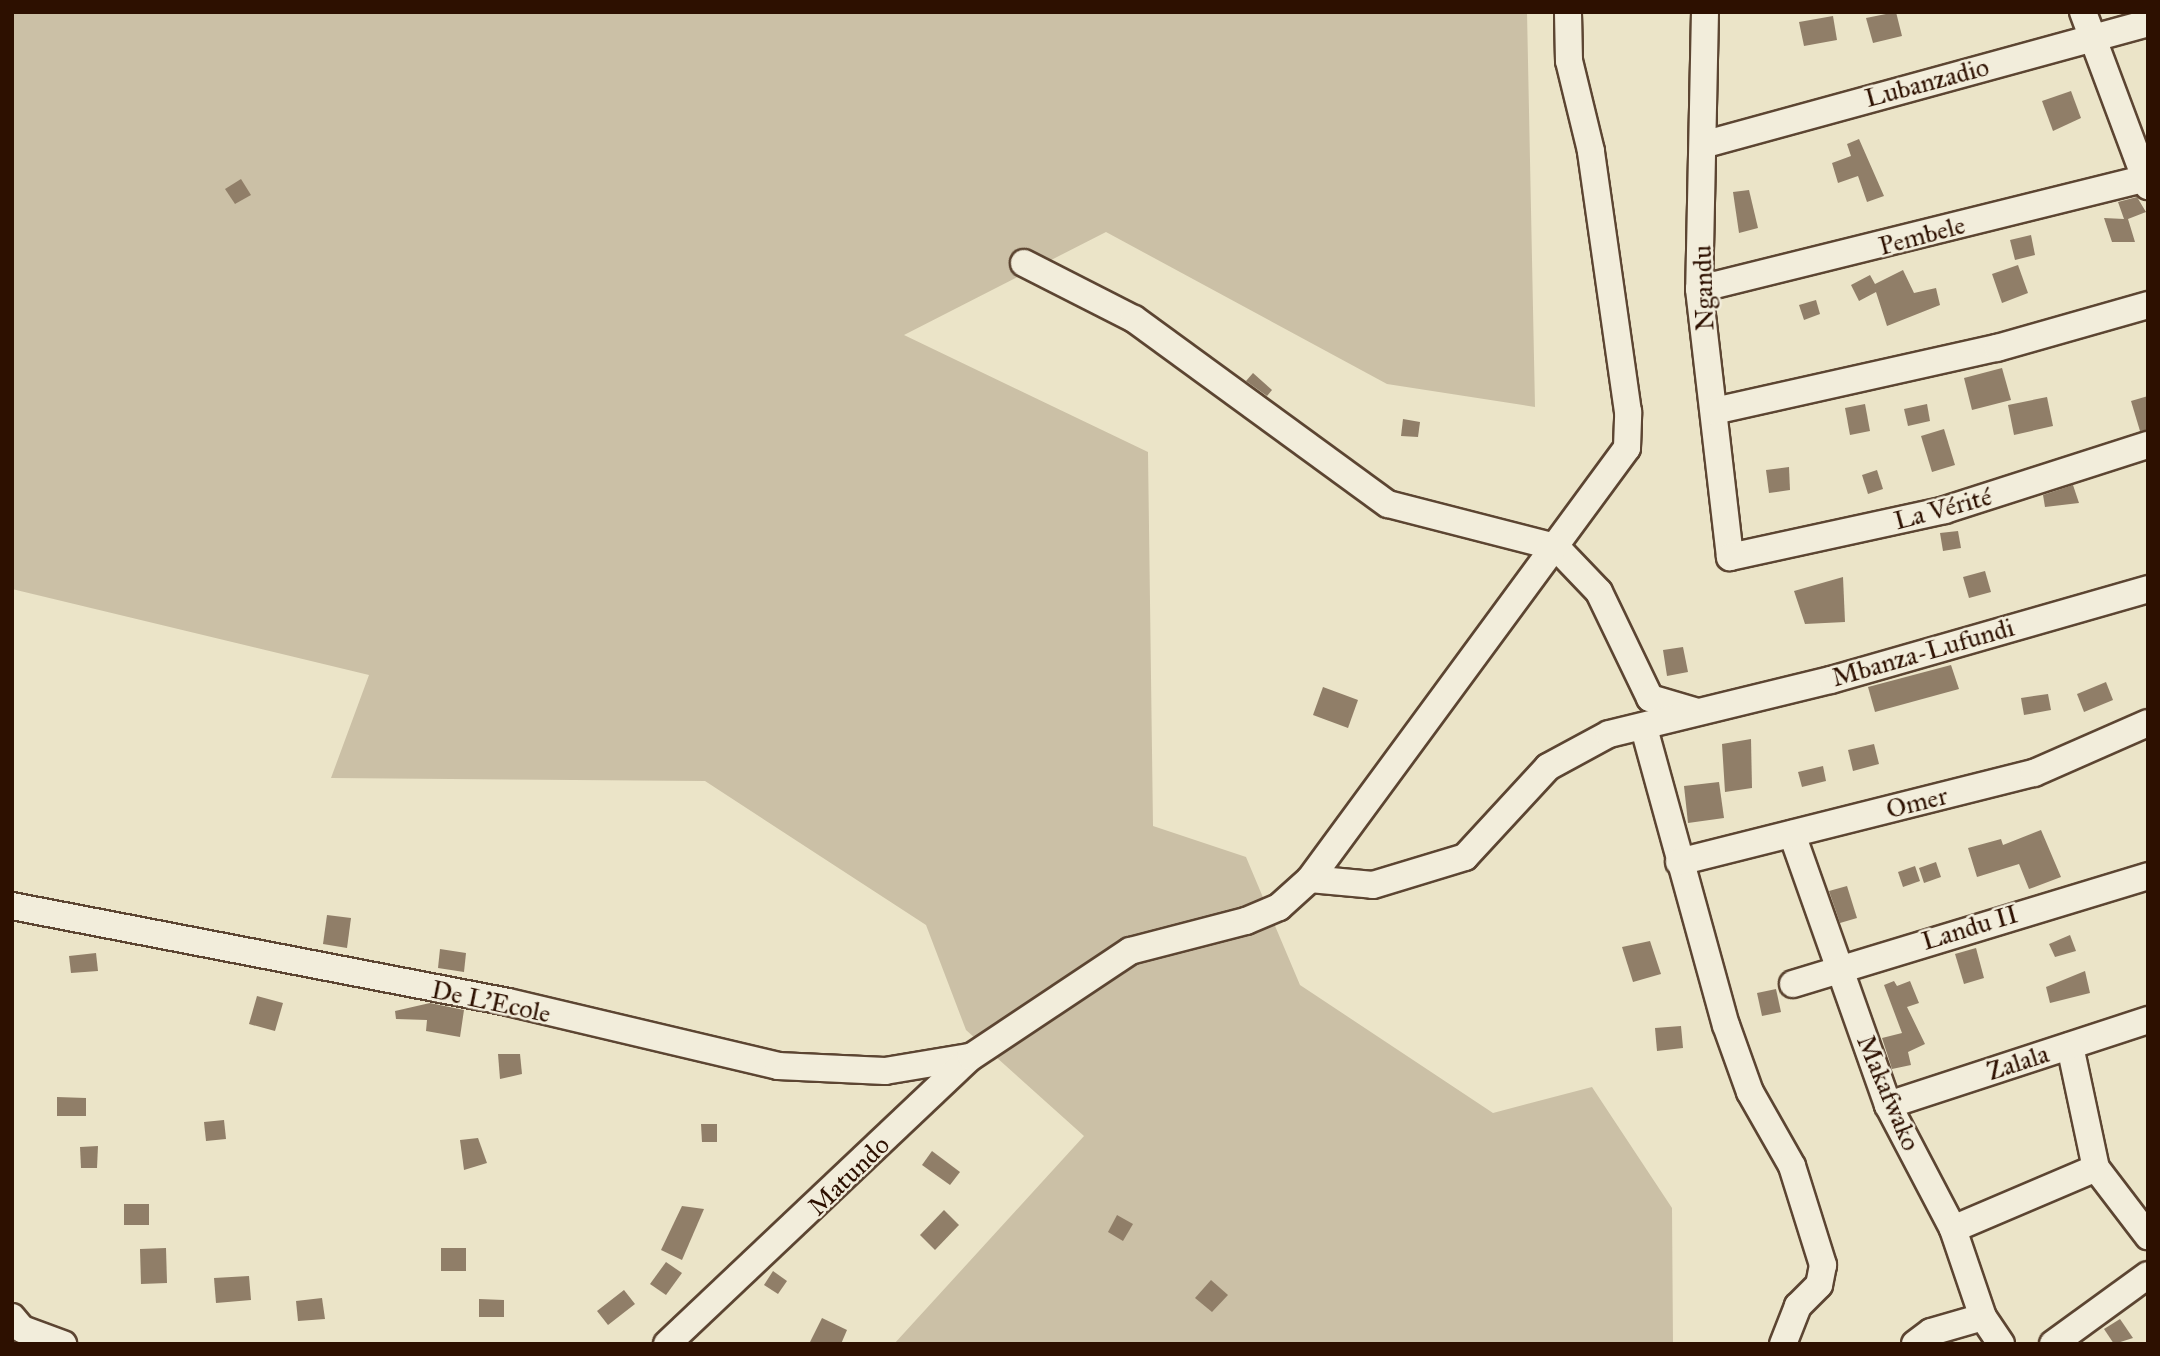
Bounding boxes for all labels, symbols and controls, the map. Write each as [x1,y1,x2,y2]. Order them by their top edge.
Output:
street label: Lubanzadio [1862,51,1992,115]
street label: Pembele [1875,210,1969,262]
street label: Ngandu [1687,245,1721,331]
street label: La Vérité [1891,481,1995,537]
street label: Mbanza-Lufundi [1828,612,2018,694]
street label: Omer [1883,780,1951,826]
street label: Landu II [1918,899,2022,957]
street label: De L'Ecole [429,974,553,1030]
street label: Makafwako [1850,1030,1926,1156]
street label: Zalala [1983,1038,2053,1088]
street label: Matundo [802,1130,896,1222]

